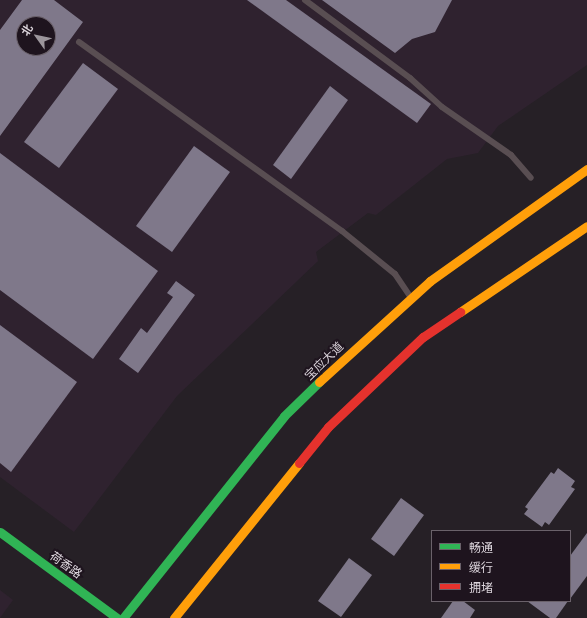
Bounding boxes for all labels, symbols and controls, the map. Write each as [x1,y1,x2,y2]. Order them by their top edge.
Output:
north arrow [16,16,56,56]
text: 北 [18,22,35,38]
street label: 宝应大道 [302,339,346,383]
legend [431,530,571,602]
text: 畅通 [469,540,493,555]
street label: 荷香路 [47,549,85,581]
text: 缓行 [469,560,493,575]
text: 拥堵 [469,580,493,595]

